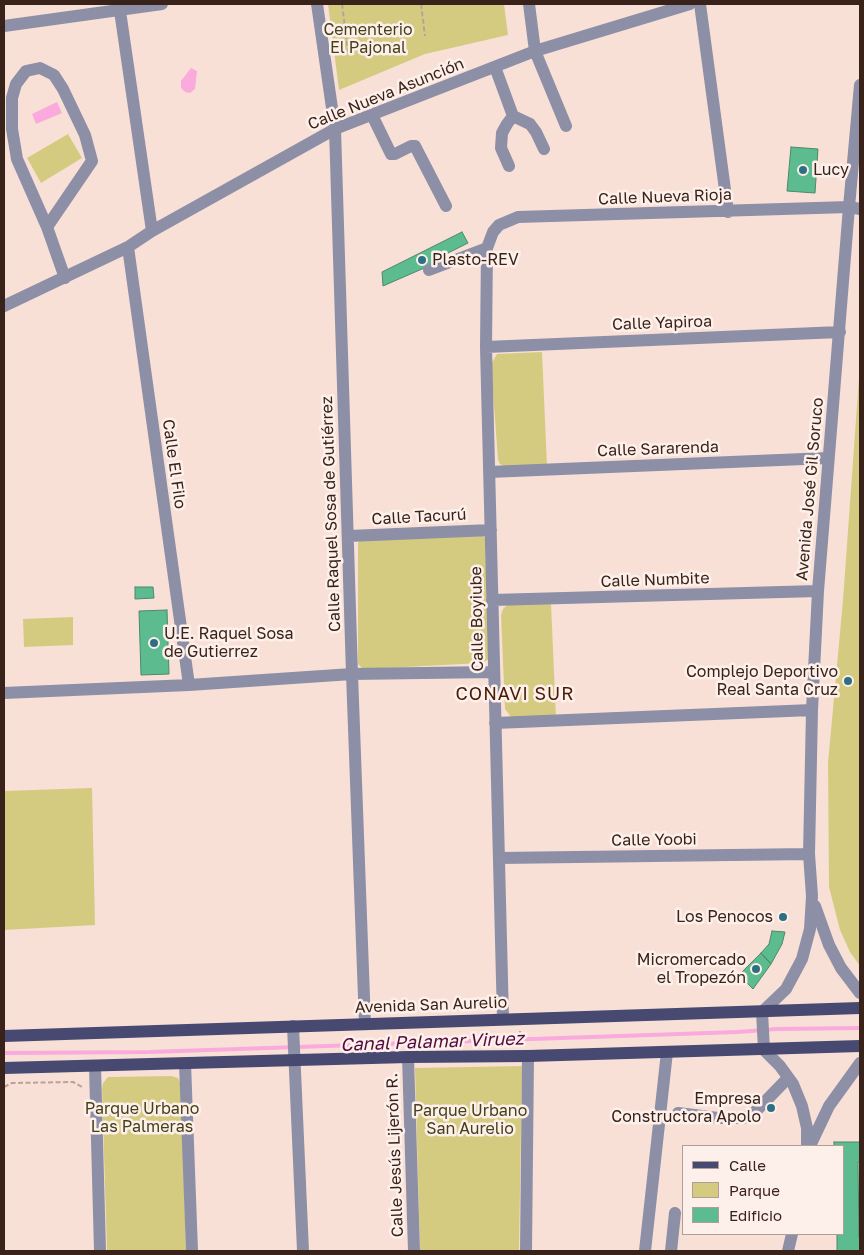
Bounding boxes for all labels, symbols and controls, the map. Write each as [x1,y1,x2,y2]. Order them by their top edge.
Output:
park label: Cementerio El Pajonal [323,20,413,58]
street label: Calle Nueva Asunción [305,54,467,134]
place label: Lucy [813,160,849,180]
marker: Lucy [797,164,809,176]
street label: Calle Nueva Rioja [598,185,732,209]
place label: Plasto-REV [432,250,519,270]
marker: Plasto-REV [416,254,428,266]
street label: Calle Yapiroa [612,312,712,334]
street label: Calle Raquel Sosa de Gutiérrez [317,396,345,632]
street label: Avenida José Gil Soruco [792,397,828,581]
street label: Calle El Filo [158,418,190,510]
street label: Calle Sararenda [597,437,719,461]
street label: Calle Tacurú [371,505,467,529]
street label: Calle Boyiube [466,566,488,672]
street label: Calle Numbite [600,569,710,591]
place label: U.E. Raquel Sosa de Gutierrez [164,624,294,662]
marker: U.E. Raquel Sosa de Gutierrez [148,637,160,649]
place label: Complejo Deportivo Real Santa Cruz [686,662,838,700]
marker: Complejo Deportivo Real Santa Cruz [842,675,854,687]
district label: CONAVI SUR [454,683,576,705]
street label: Calle Yoobi [611,830,697,850]
place label: Los Penocos [676,907,773,927]
marker: Los Penocos [777,911,789,923]
place label: Micromercado el Tropezón [637,950,746,988]
marker: Micromercado el Tropezón [750,963,762,975]
street label: Avenida San Aurelio [355,993,507,1017]
water label: Canal Palamar Viruez [340,1028,524,1056]
street label: Calle Jesús Lijerón R. [383,1073,407,1237]
place label: Empresa Constructora Apolo [611,1089,761,1127]
park label: Parque Urbano Las Palmeras [85,1099,199,1137]
park label: Parque Urbano San Aurelio [413,1101,527,1139]
marker: Empresa Constructora Apolo [765,1102,777,1114]
legend [682,1145,844,1235]
text: Calle [729,1156,766,1174]
text: Parque [729,1181,780,1199]
text: Edificio [729,1206,782,1224]

